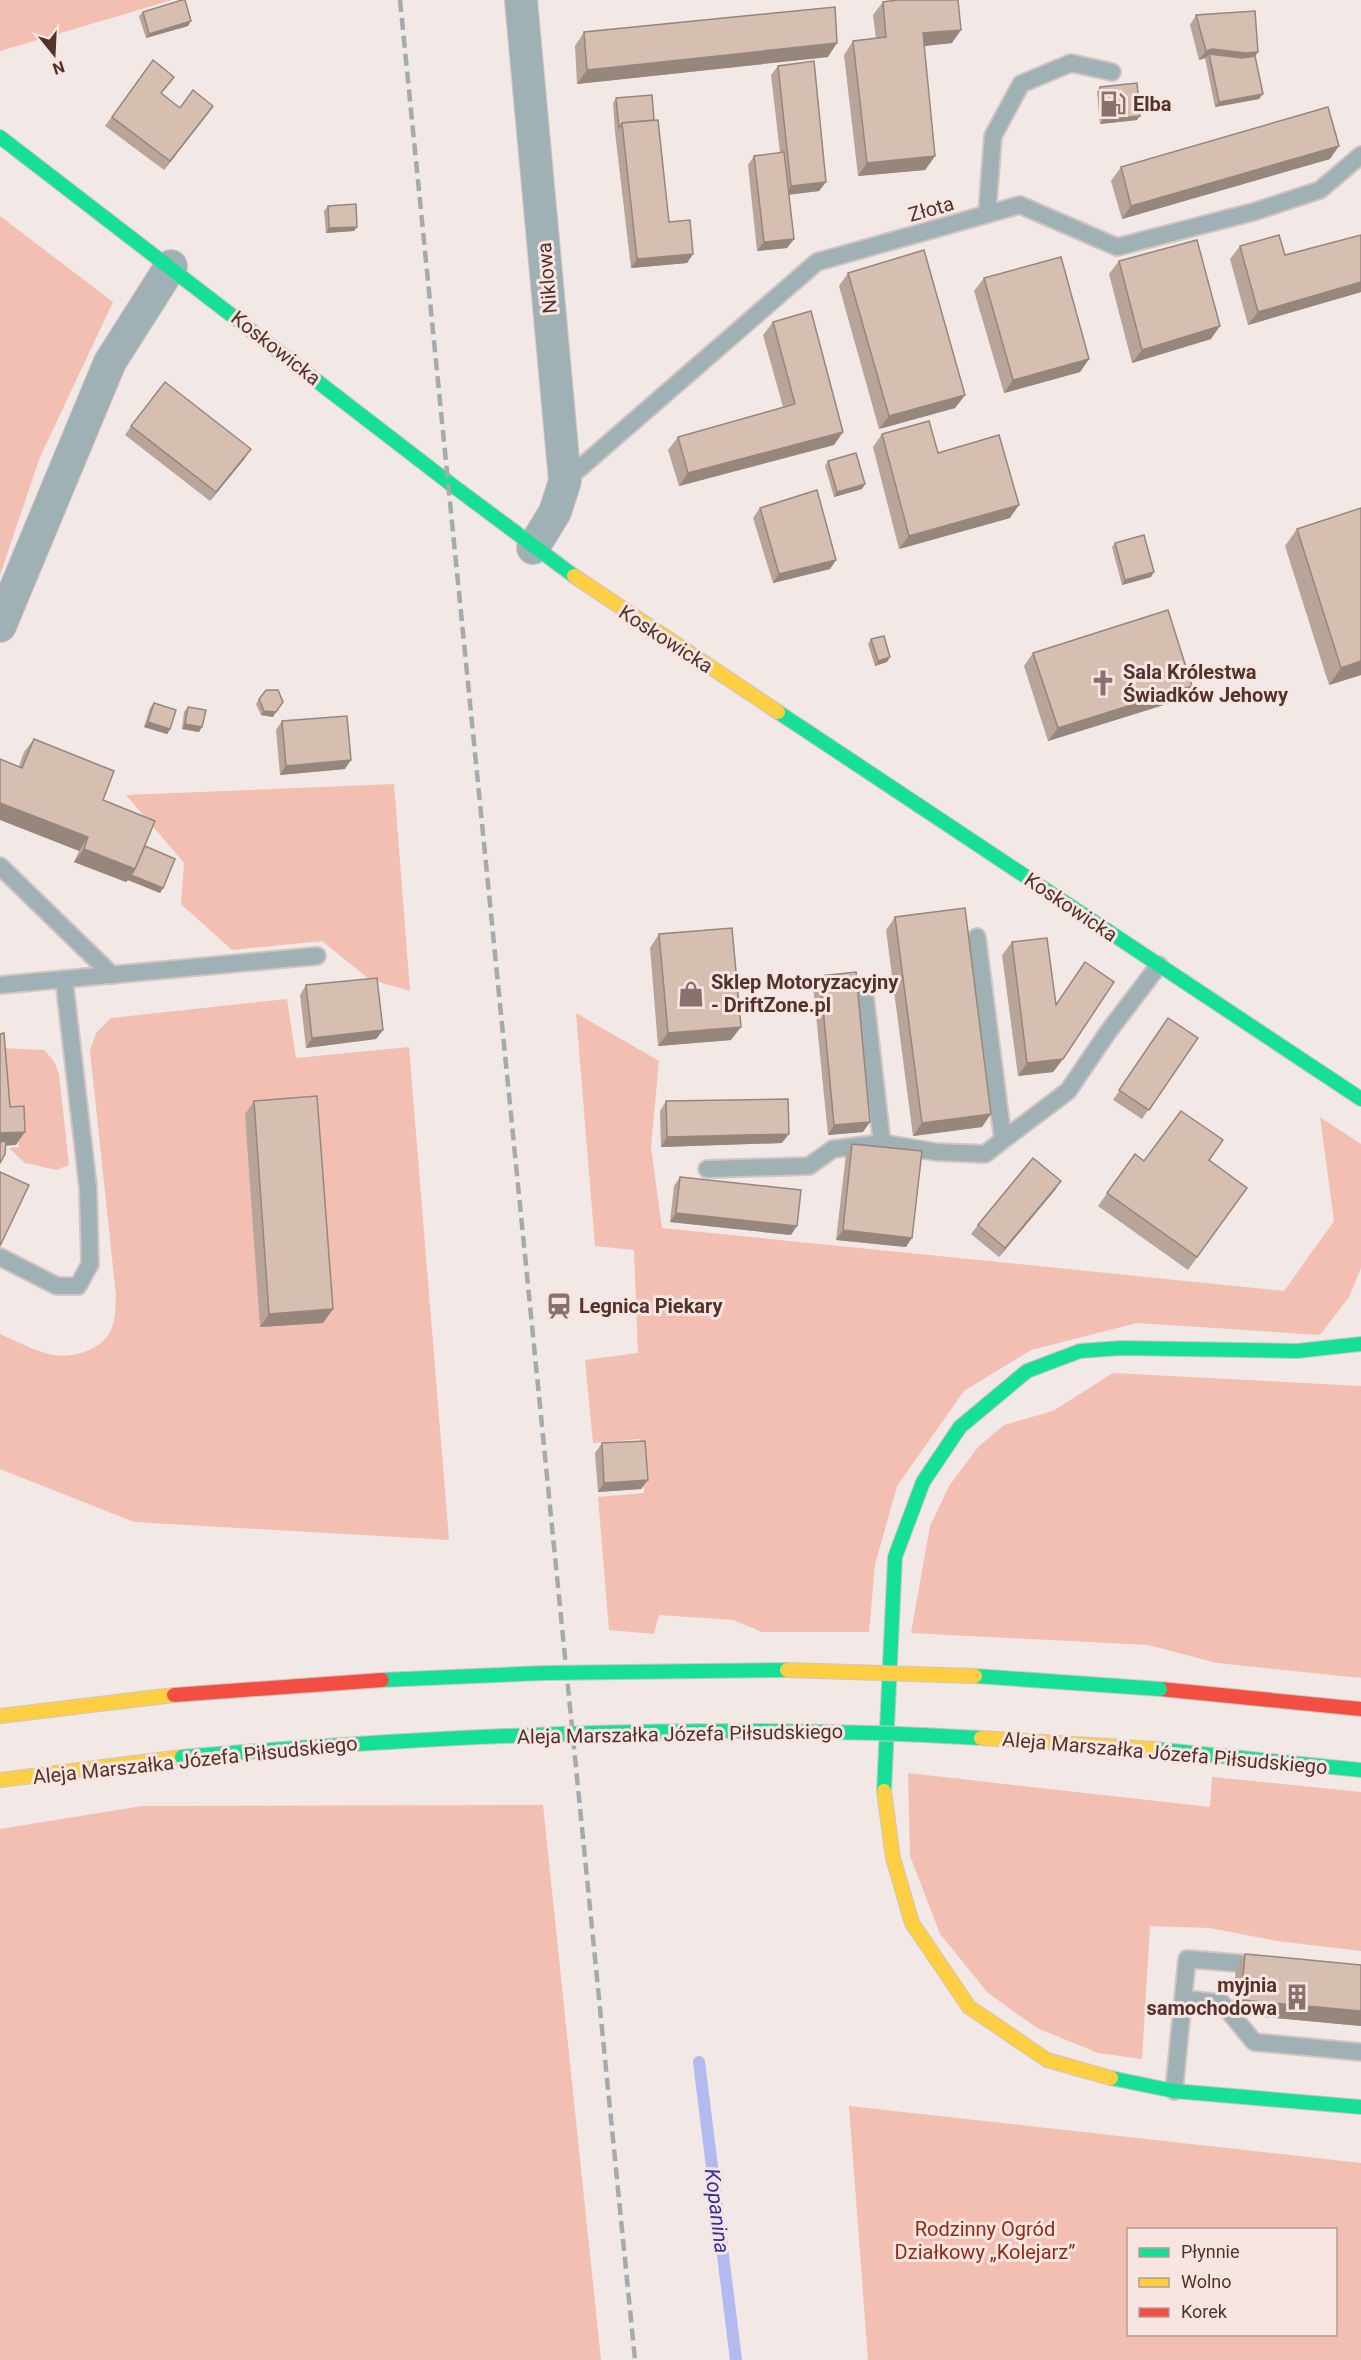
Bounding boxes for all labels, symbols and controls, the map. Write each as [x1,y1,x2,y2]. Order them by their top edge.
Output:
north arrow [24,24,84,84]
text: N [50,57,67,79]
fuel station icon: Elba [1098,89,1128,119]
place label: Elba [1133,92,1172,116]
street label: Złota [905,191,957,227]
street label: Niklowa [532,241,562,315]
street label: Koskowicka [226,306,326,390]
street label: Koskowicka [615,600,717,678]
place label: Sala Królestwa Świadków Jehowy [1123,660,1289,707]
church icon: Sala Królestwa Świadków Jehowy [1088,668,1118,698]
street label: Koskowicka [1020,867,1122,947]
place label: Sklep Motoryzacyjny - DriftZone.pl [711,970,899,1017]
shop icon: Sklep Motoryzacyjny - DriftZone.pl [676,979,706,1009]
station icon: Legnica Piekary [544,1291,574,1321]
place label: Legnica Piekary [579,1294,724,1318]
street label: Aleja Marszałka Józefa Piłsudskiego [517,1719,843,1749]
street label: Aleja Marszałka Józefa Piłsudskiego [1001,1727,1329,1779]
street label: Aleja Marszałka Józefa Piłsudskiego [31,1731,359,1789]
place label: myjnia samochodowa [1147,1973,1277,2020]
building icon: myjnia samochodowa [1282,1982,1312,2012]
water label: Kopanina [700,2167,734,2255]
park label: Rodzinny Ogród Działkowy „Kolejarz” [895,2217,1075,2264]
legend [1127,2228,1337,2336]
text: Płynnie [1181,2241,1240,2262]
text: Wolno [1181,2271,1232,2292]
text: Korek [1181,2301,1228,2322]

